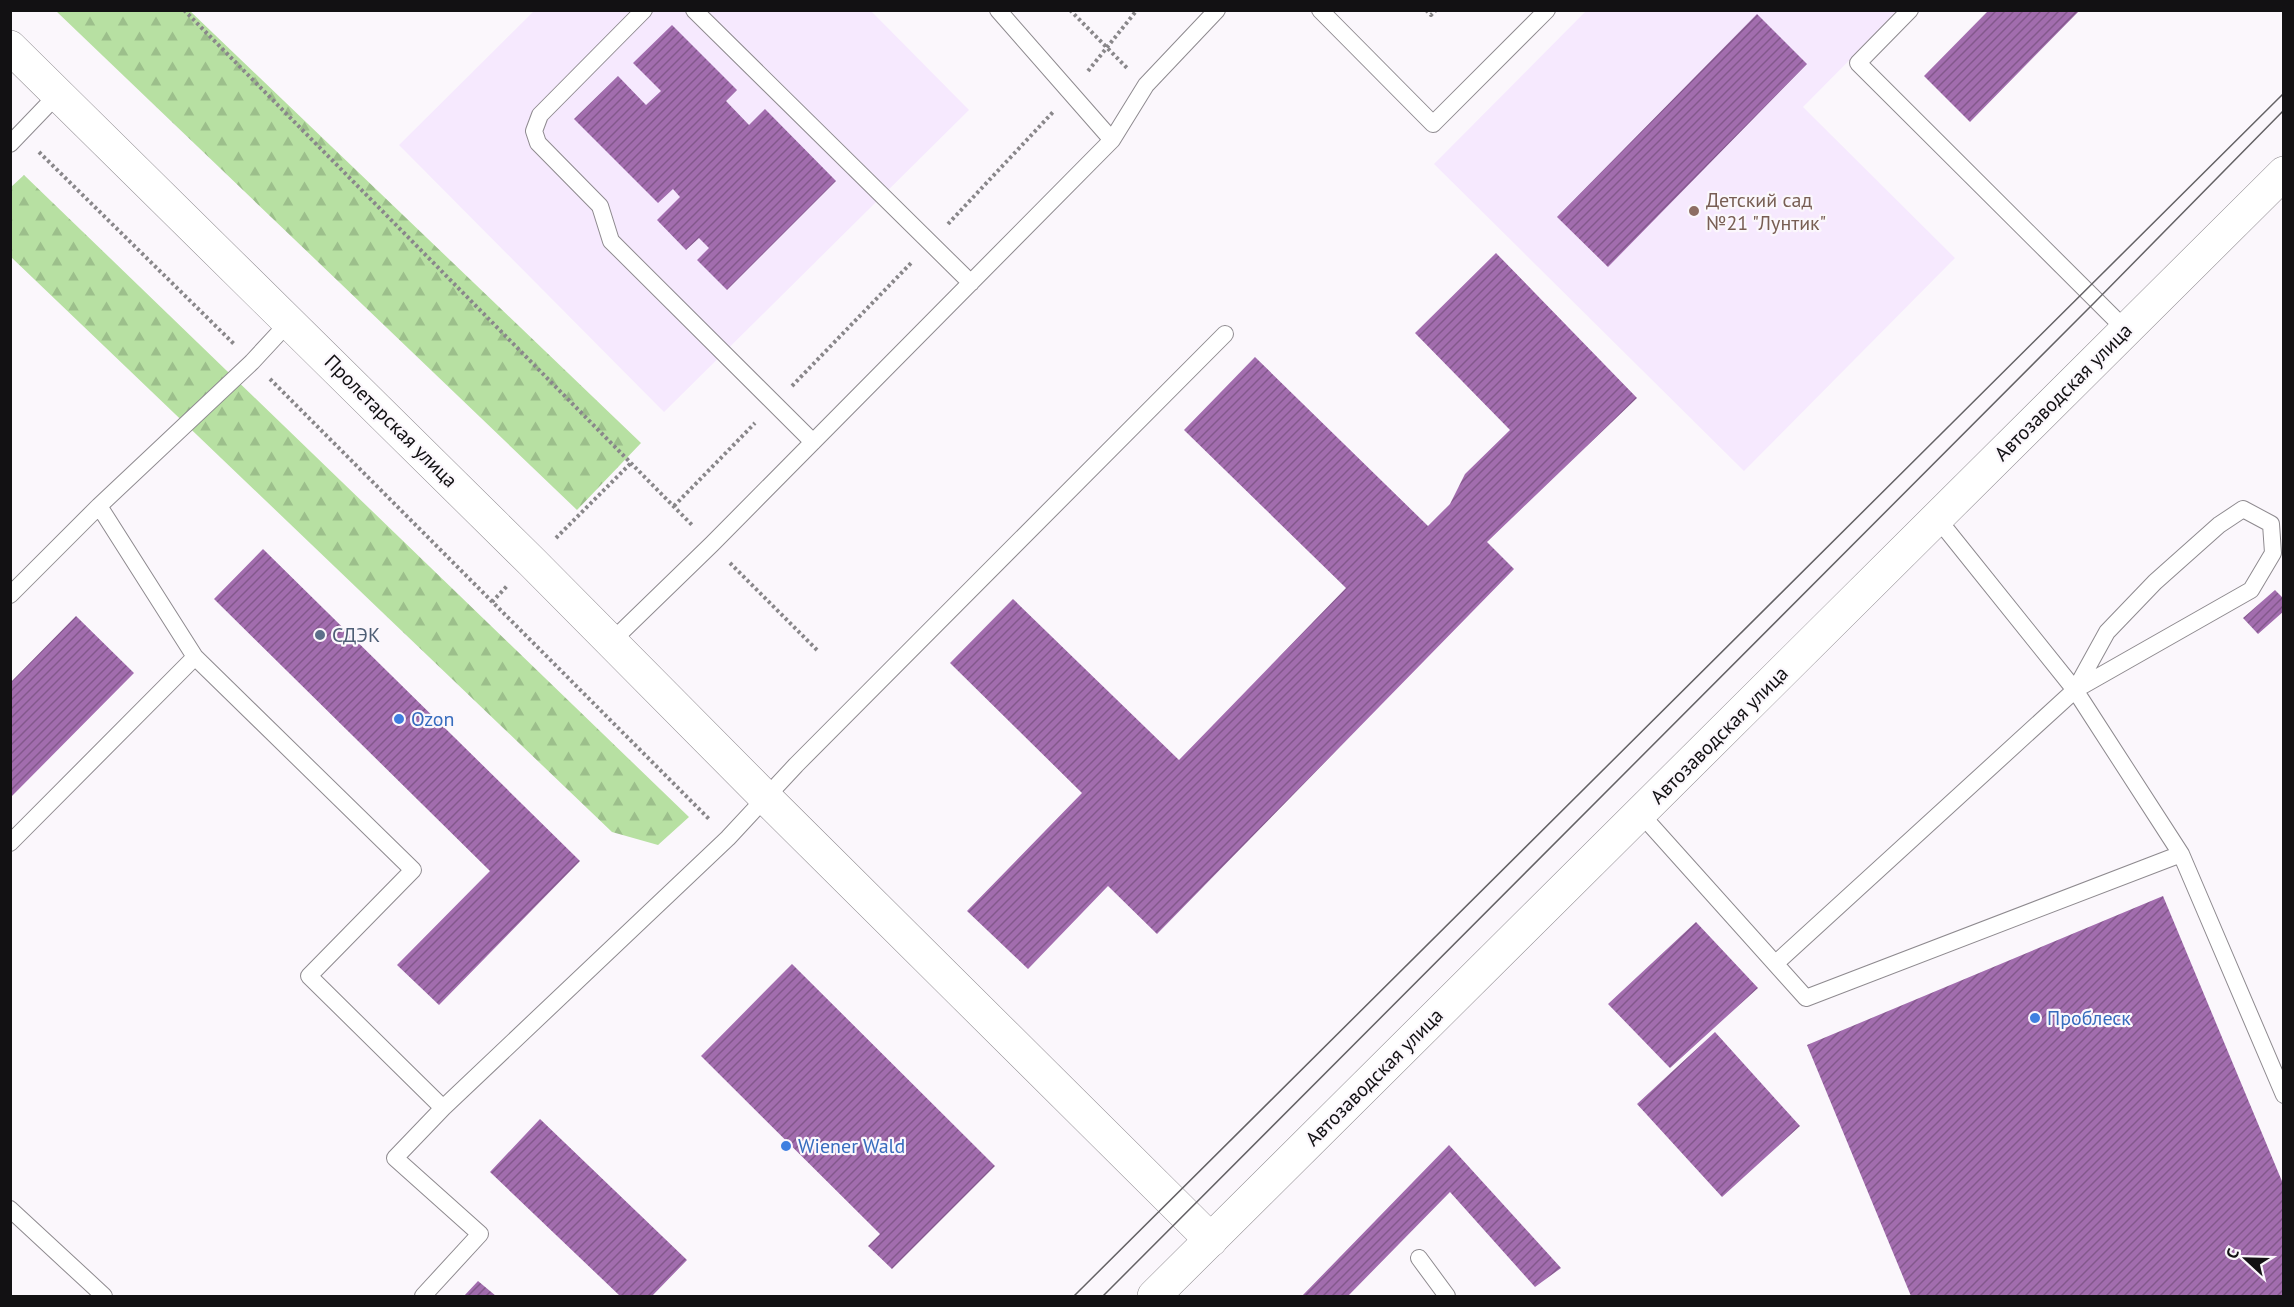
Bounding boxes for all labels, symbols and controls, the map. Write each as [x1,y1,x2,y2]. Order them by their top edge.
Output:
place label: Детский сад №21 "Лунтик" [1706,187,1826,236]
marker: Детский сад №21 "Лунтик" [1687,204,1701,218]
street label: Автозаводская улица [1989,318,2137,466]
street label: Пролетарская улица [319,349,463,493]
place label: СДЭК [332,622,380,648]
marker: СДЭК [313,628,327,642]
street label: Автозаводская улица [1645,661,1793,809]
place label: Ozon [411,706,455,732]
marker: Ozon [392,712,406,726]
street label: Автозаводская улица [1300,1003,1448,1151]
place label: Проблеск [2047,1005,2131,1031]
marker: Проблеск [2028,1011,2042,1025]
place label: Wiener Wald [798,1133,905,1159]
marker: Wiener Wald [779,1139,793,1153]
north arrow [2216,1229,2276,1289]
text: С [2221,1245,2243,1261]

